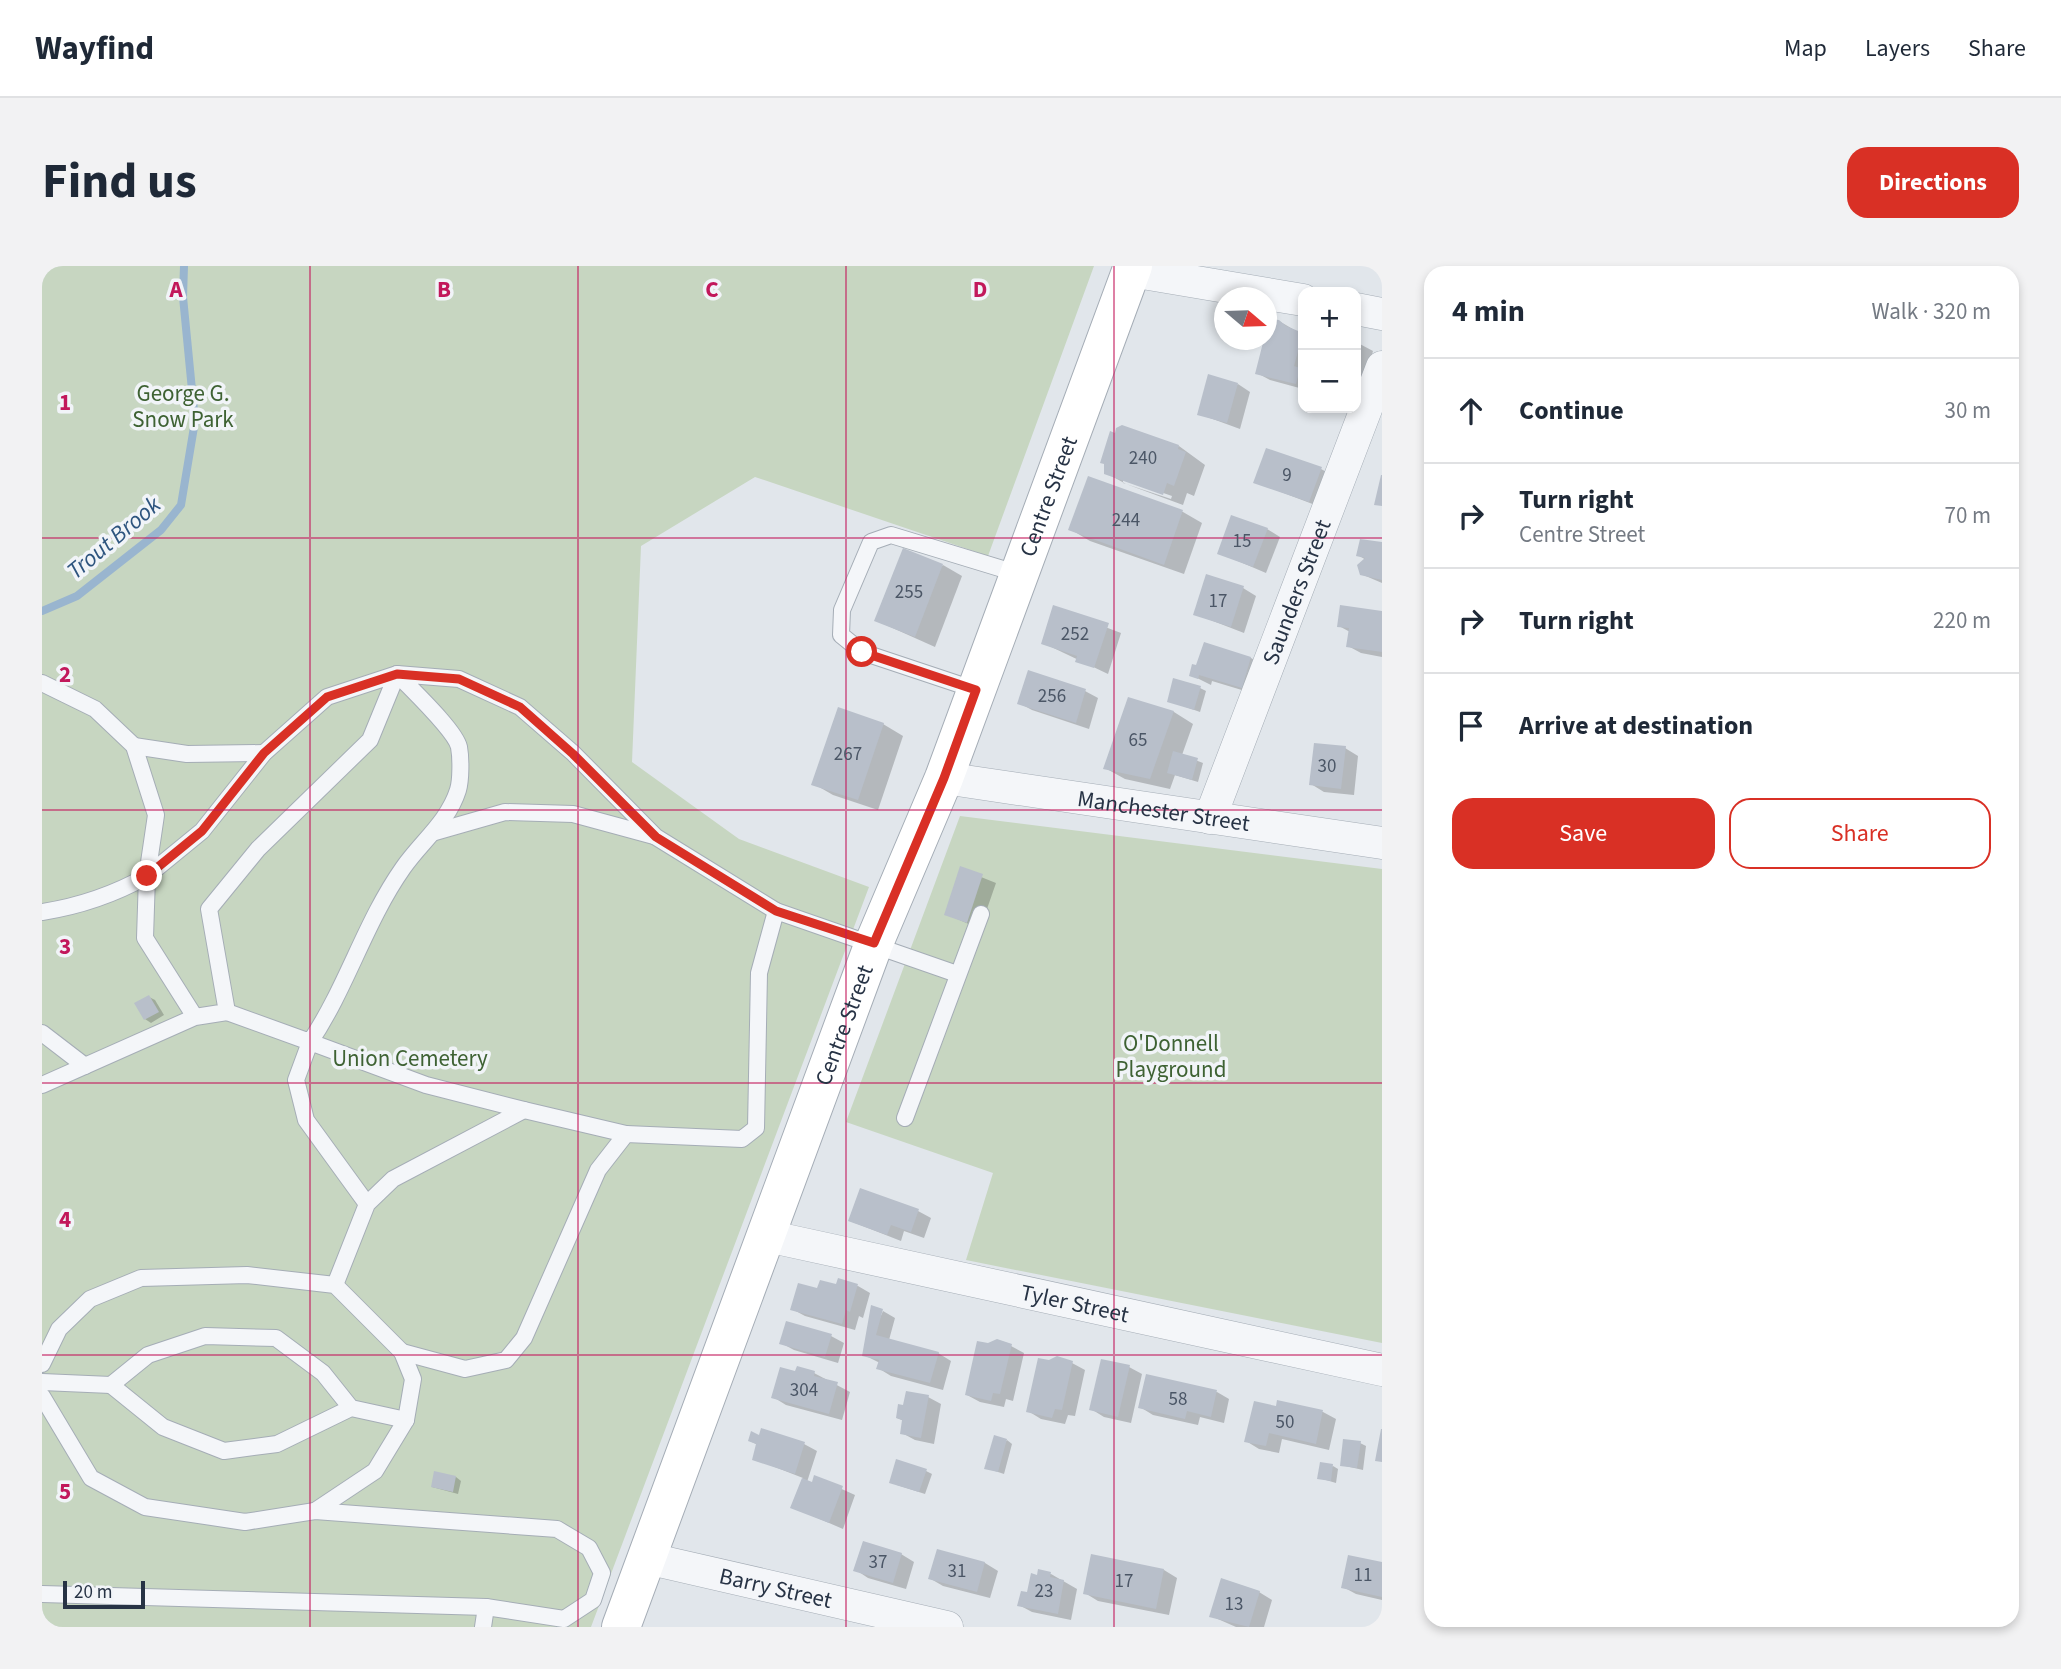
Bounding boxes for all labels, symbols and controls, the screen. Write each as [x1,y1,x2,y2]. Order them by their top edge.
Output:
text: Wayfind [35,25,154,72]
text: Map [1784,31,1827,66]
text: Layers [1865,31,1930,66]
text: Share [1968,31,2026,66]
text: Find us [42,147,197,217]
button: Directions [1847,147,2019,218]
text: A [168,273,183,306]
text: B [437,273,451,306]
text: C [705,273,719,306]
text: D [973,273,987,306]
north arrow [1214,287,1277,350]
map controls [1298,287,1361,413]
button: + [1298,287,1361,350]
text: 4 min [1452,290,1525,333]
text: Walk · 320 m [1872,295,1991,328]
button: − [1298,350,1361,413]
park label: George G. Snow Park [132,377,234,436]
text: 1 [59,386,71,419]
icon: ahead [1452,392,1490,430]
text: Continue [1519,392,1624,429]
text: 30 m [1944,394,1991,427]
street label: Centre Street [1011,431,1085,561]
house number: 240 [1129,445,1157,472]
house number: 9 [1282,462,1292,489]
text: Turn right [1519,481,1634,518]
water label: Trout Brook [59,488,169,588]
icon: right [1452,497,1490,535]
text: 70 m [1944,499,1991,532]
house number: 244 [1112,507,1140,534]
street label: Saunders Street [1254,514,1339,669]
text: Centre Street [1519,518,1645,551]
house number: 15 [1233,528,1251,555]
house number: 255 [895,579,923,606]
house number: 17 [1209,588,1227,615]
icon: right [1452,602,1490,640]
text: Turn right [1519,602,1634,639]
text: 220 m [1933,604,1991,637]
house number: 252 [1061,621,1089,648]
route start [846,636,877,667]
text: 2 [59,658,71,691]
house number: 256 [1038,683,1066,710]
icon: arrive [1452,707,1490,745]
text: Arrive at destination [1519,707,1753,744]
house number: 65 [1129,727,1147,754]
house number: 267 [834,741,862,768]
house number: 30 [1318,753,1336,780]
street label: Manchester Street [1075,782,1252,840]
button: Save [1452,798,1715,869]
button: Share [1729,798,1991,869]
route end [131,860,162,891]
text: 3 [59,930,71,963]
street label: Centre Street [806,960,881,1090]
park label: O'Donnell Playground [1116,1027,1226,1086]
park label: Union Cemetery [332,1042,488,1075]
text: 4 [59,1203,71,1236]
street label: Tyler Street [1018,1275,1132,1331]
house number: 304 [790,1377,818,1404]
house number: 58 [1169,1386,1187,1413]
house number: 50 [1276,1409,1294,1436]
text: 5 [59,1475,71,1508]
house number: 37 [869,1549,887,1576]
house number: 31 [948,1558,966,1585]
street label: Barry Street [716,1559,835,1617]
house number: 11 [1354,1562,1372,1589]
house number: 17 [1115,1568,1133,1595]
scale bar [63,1578,145,1610]
house number: 23 [1035,1578,1053,1605]
text: 20 m [74,1579,112,1606]
house number: 13 [1225,1591,1243,1618]

